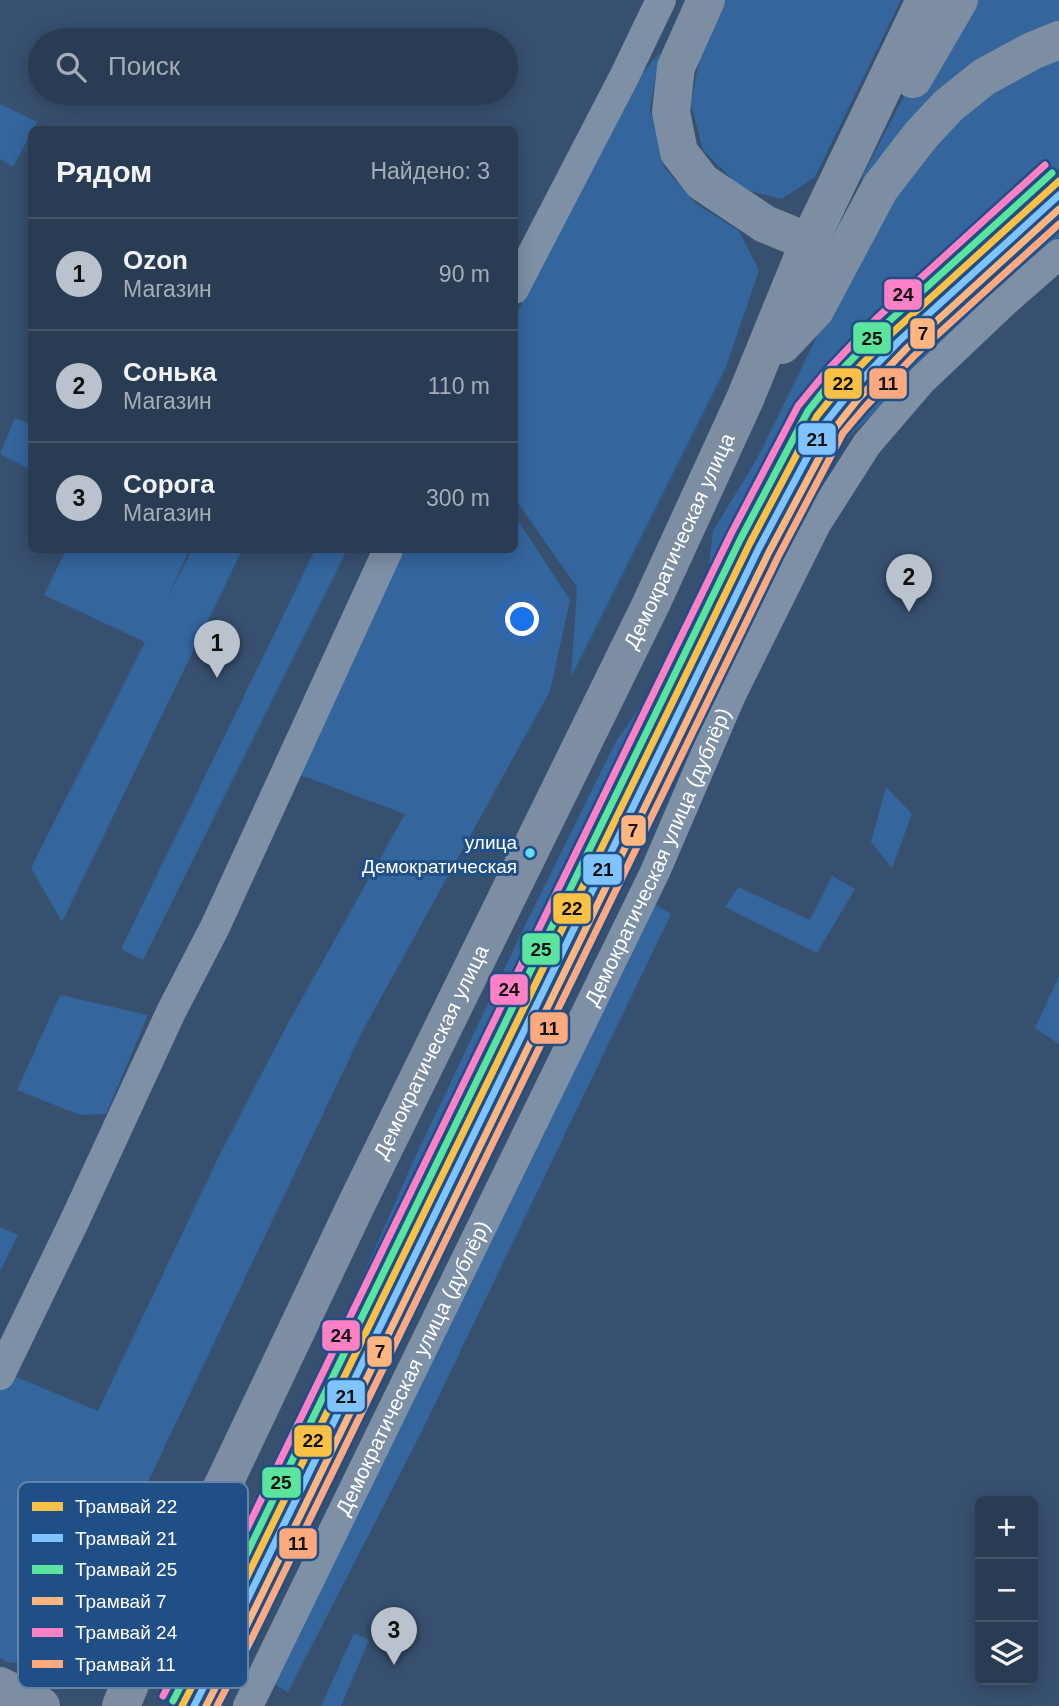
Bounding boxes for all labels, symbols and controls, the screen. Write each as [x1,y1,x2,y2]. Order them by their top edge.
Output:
search box [28,28,518,105]
icon: search [52,48,90,86]
text: Поиск [108,51,180,81]
text: Рядом [56,155,152,188]
text: Найдено: 3 [370,158,490,184]
text: Ozon [123,245,188,275]
text: 1 [73,261,85,287]
text: 90 m [439,261,490,287]
text: Магазин [123,276,212,302]
line badge: 24 [883,278,923,311]
text: 24 [892,284,914,305]
line badge: 7 [909,317,936,350]
line badge: 25 [852,321,892,355]
text: 7 [918,323,928,344]
text: 25 [861,328,883,349]
text: Сонька [123,357,217,387]
line badge: 22 [823,367,863,400]
line badge: 11 [868,367,908,400]
text: 2 [73,373,85,399]
text: 110 m [428,373,490,399]
text: 22 [832,373,854,394]
text: 11 [878,373,898,394]
text: Магазин [123,388,212,414]
line badge: 21 [797,422,837,456]
street label: Демократическая улица [619,429,739,652]
text: 21 [806,429,828,450]
text: Сорога [123,469,215,499]
text: 3 [73,485,85,511]
text: 300 m [426,485,490,511]
text: Магазин [123,500,212,526]
pin: 2 [886,554,932,612]
your location [505,602,539,636]
pin: 1 [194,620,240,678]
street label: Демократическая улица (дублёр) [580,704,735,1009]
line badge: 7 [620,814,647,847]
text: 7 [628,820,638,841]
place label: улица Демократическая [362,832,517,877]
marker: улица Демократическая [523,846,537,860]
line badge: 21 [582,853,623,886]
text: 21 [592,859,614,880]
line badge: 22 [552,892,592,925]
text: 22 [561,898,583,919]
line badge: 25 [521,932,561,966]
text: 25 [530,939,552,960]
street label: Демократическая улица [369,941,493,1162]
line badge: 24 [489,973,529,1006]
text: 24 [498,979,520,1000]
line badge: 11 [529,1011,569,1045]
text: 11 [539,1018,559,1039]
street label: Демократическая улица (дублёр) [331,1217,494,1519]
line badge: 24 [321,1319,361,1352]
text: 24 [330,1325,352,1346]
line badge: 7 [366,1335,393,1368]
text: 7 [375,1341,385,1362]
line badge: 21 [326,1379,366,1413]
text: 21 [335,1386,357,1407]
line badge: 22 [293,1424,333,1458]
text: 22 [302,1430,324,1451]
line badge: 25 [261,1466,302,1499]
text: 25 [270,1472,292,1493]
legend [18,1482,248,1688]
text: Трамвай 22 [75,1496,177,1517]
map controls [975,1496,1038,1685]
button: + [975,1496,1038,1559]
line badge: 11 [278,1527,318,1560]
text: Трамвай 21 [75,1528,177,1549]
text: 11 [288,1533,308,1554]
text: Трамвай 25 [75,1559,177,1580]
button: − [975,1559,1038,1622]
text: Трамвай 7 [75,1591,167,1612]
pin: 3 [371,1607,417,1665]
text: Трамвай 24 [75,1622,178,1643]
button: layers [975,1622,1038,1685]
text: Трамвай 11 [75,1654,176,1675]

